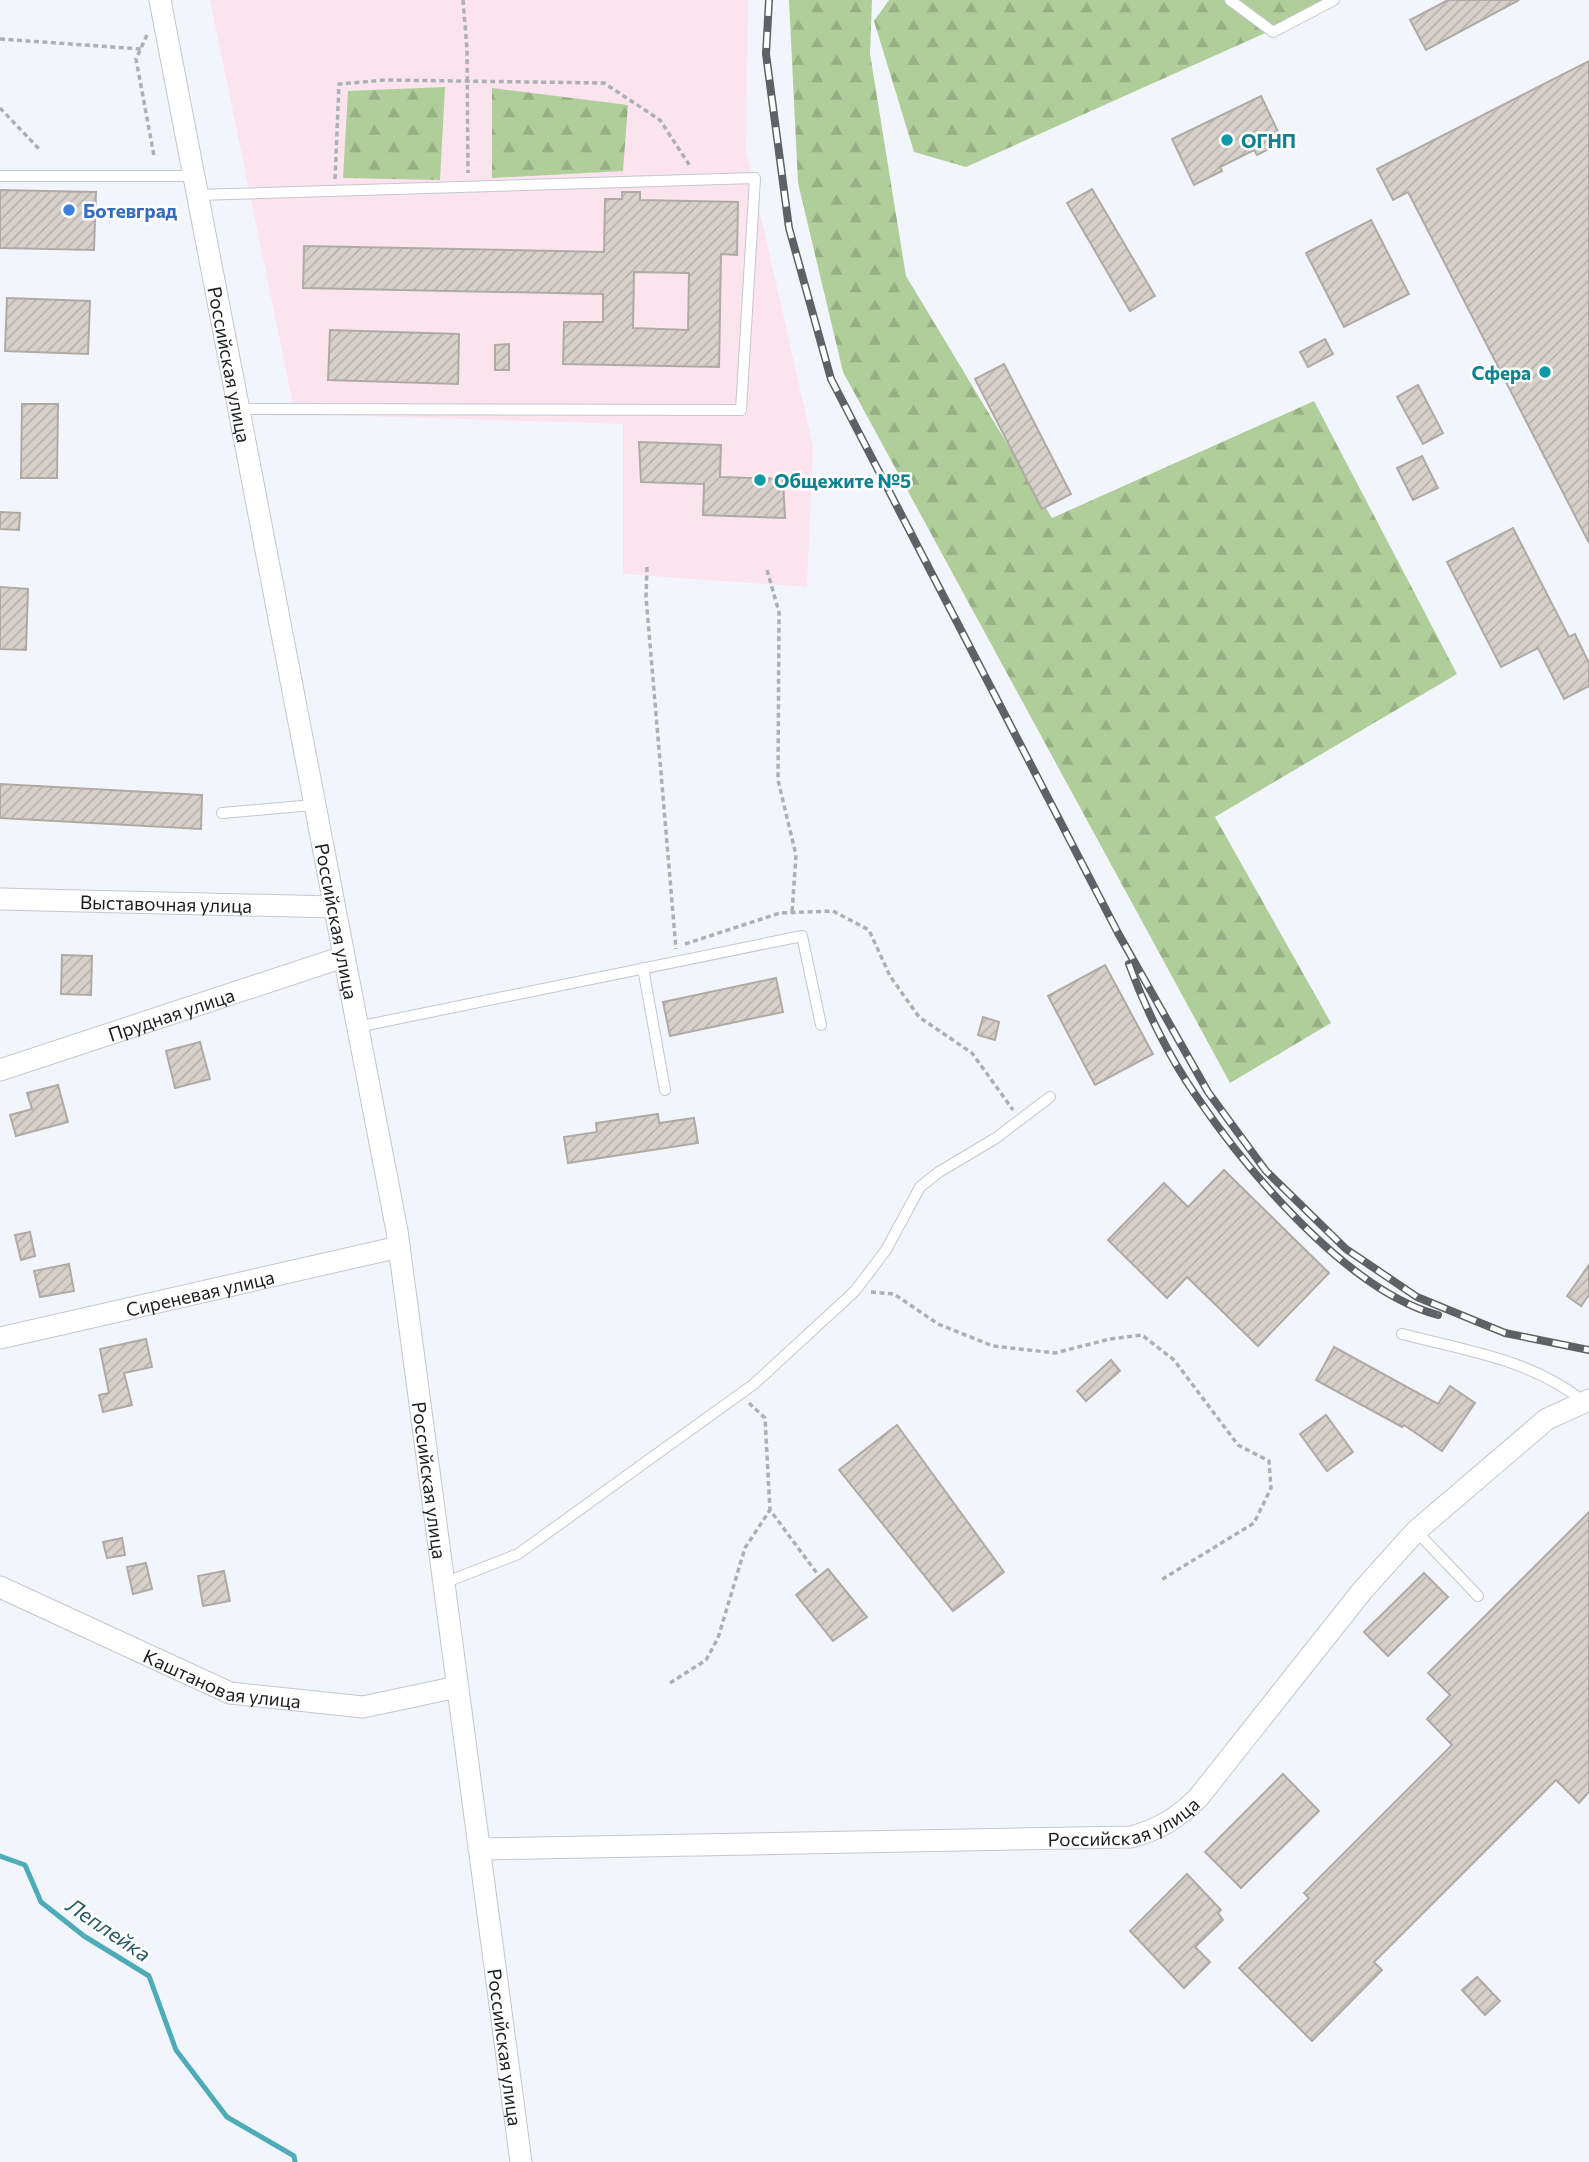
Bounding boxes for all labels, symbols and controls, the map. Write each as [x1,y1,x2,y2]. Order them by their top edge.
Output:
place label: ОГНП [1241,129,1296,152]
marker: ОГНП [1219,132,1235,148]
place label: Ботевград [83,199,178,222]
marker: Ботевград [61,202,77,218]
street label: Российская улица [204,284,256,444]
place label: Сфера [1471,361,1531,384]
marker: Сфера [1537,364,1553,380]
place label: Общежите №5 [774,469,911,492]
marker: Общежите №5 [752,472,768,488]
street label: Российская улица [311,841,364,1001]
street label: Выставочная улица [80,889,252,917]
street label: Прудная улица [105,982,237,1045]
street label: Сиреневая улица [123,1264,276,1320]
street label: Российская улица [408,1400,452,1560]
street label: Каштановая улица [140,1643,302,1712]
street label: Российская улица [1047,1792,1203,1850]
water label: Леплейка [61,1891,156,1966]
street label: Российская улица [484,1967,528,2127]

